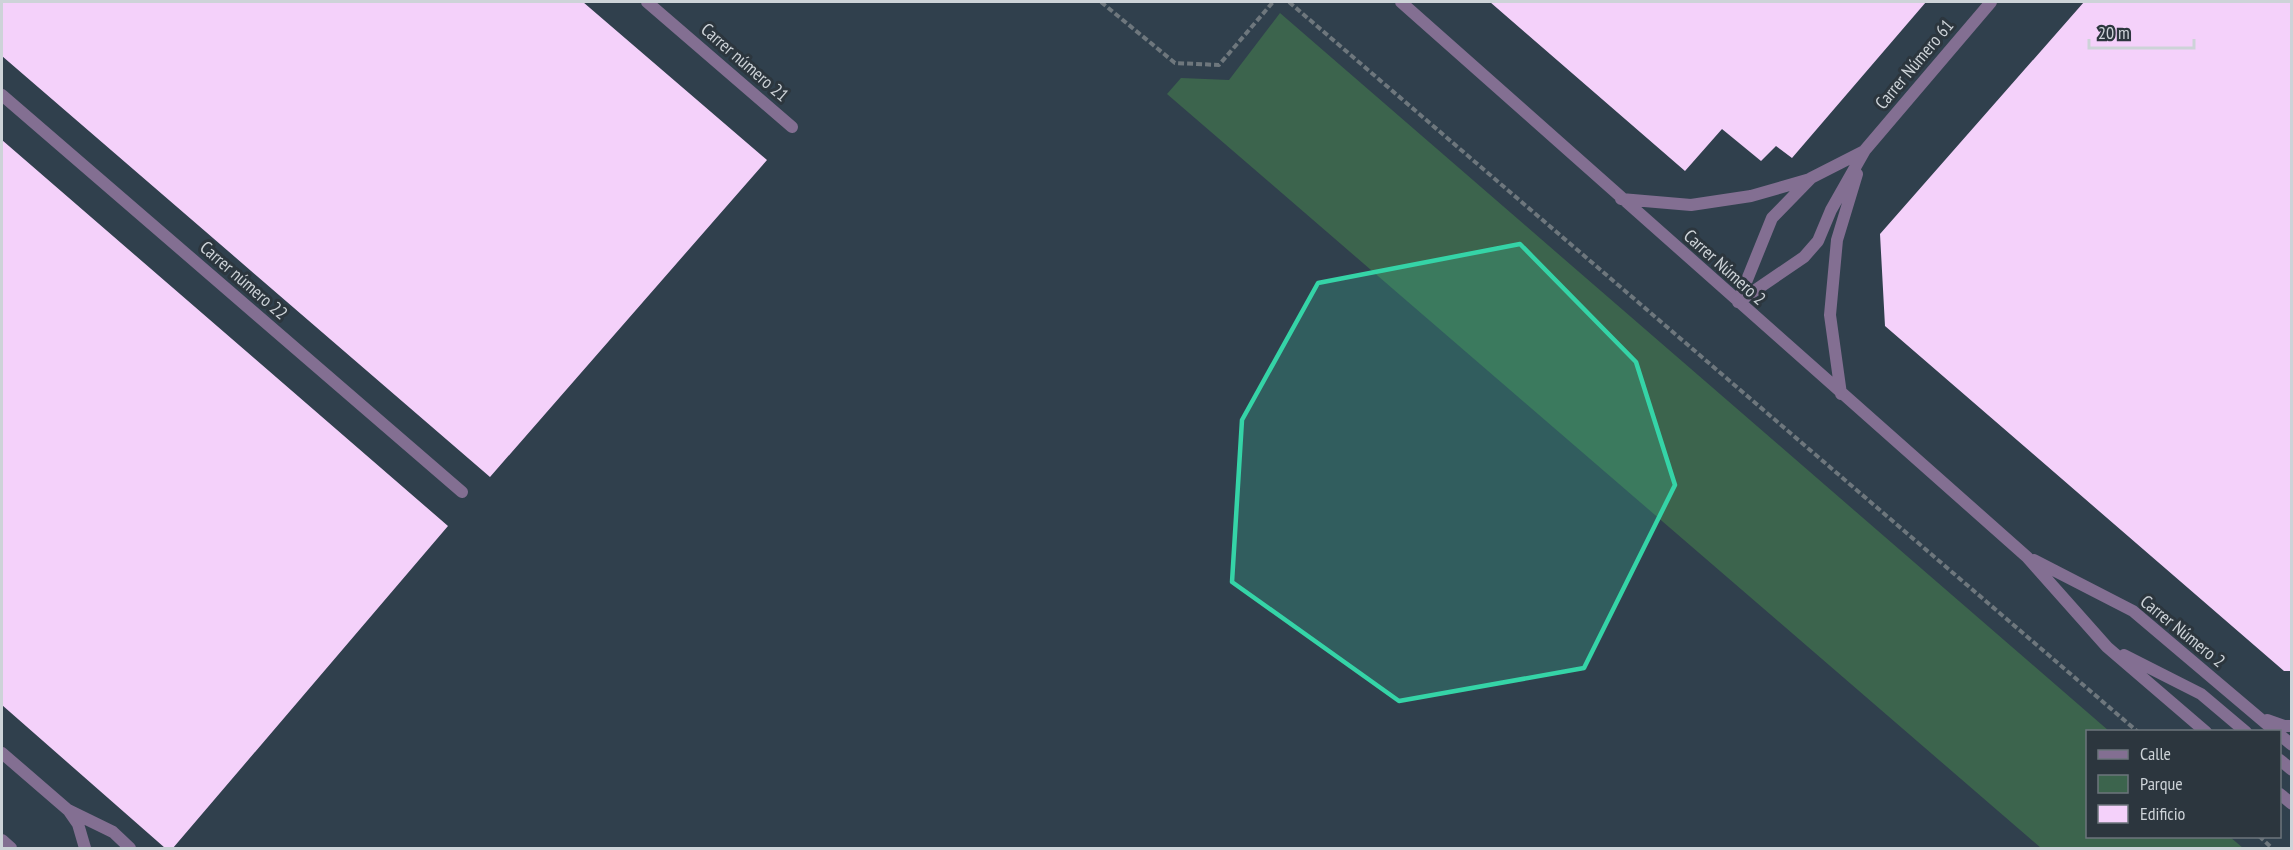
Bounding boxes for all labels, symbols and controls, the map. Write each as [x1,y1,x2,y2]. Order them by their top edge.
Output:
scale bar [2089,12,2194,50]
street label: Carrer Número 61 [1870,14,1958,114]
street label: Carrer número 21 [696,18,794,106]
text: 20 m [2098,21,2130,44]
street label: Carrer Número 2 [1679,224,1771,310]
street label: Carrer número 22 [195,236,293,324]
street label: Carrer Número 2 [2136,590,2230,672]
legend [2086,730,2281,838]
text: Calle [2140,742,2171,765]
text: Parque [2140,772,2183,795]
text: Edificio [2140,802,2186,825]

